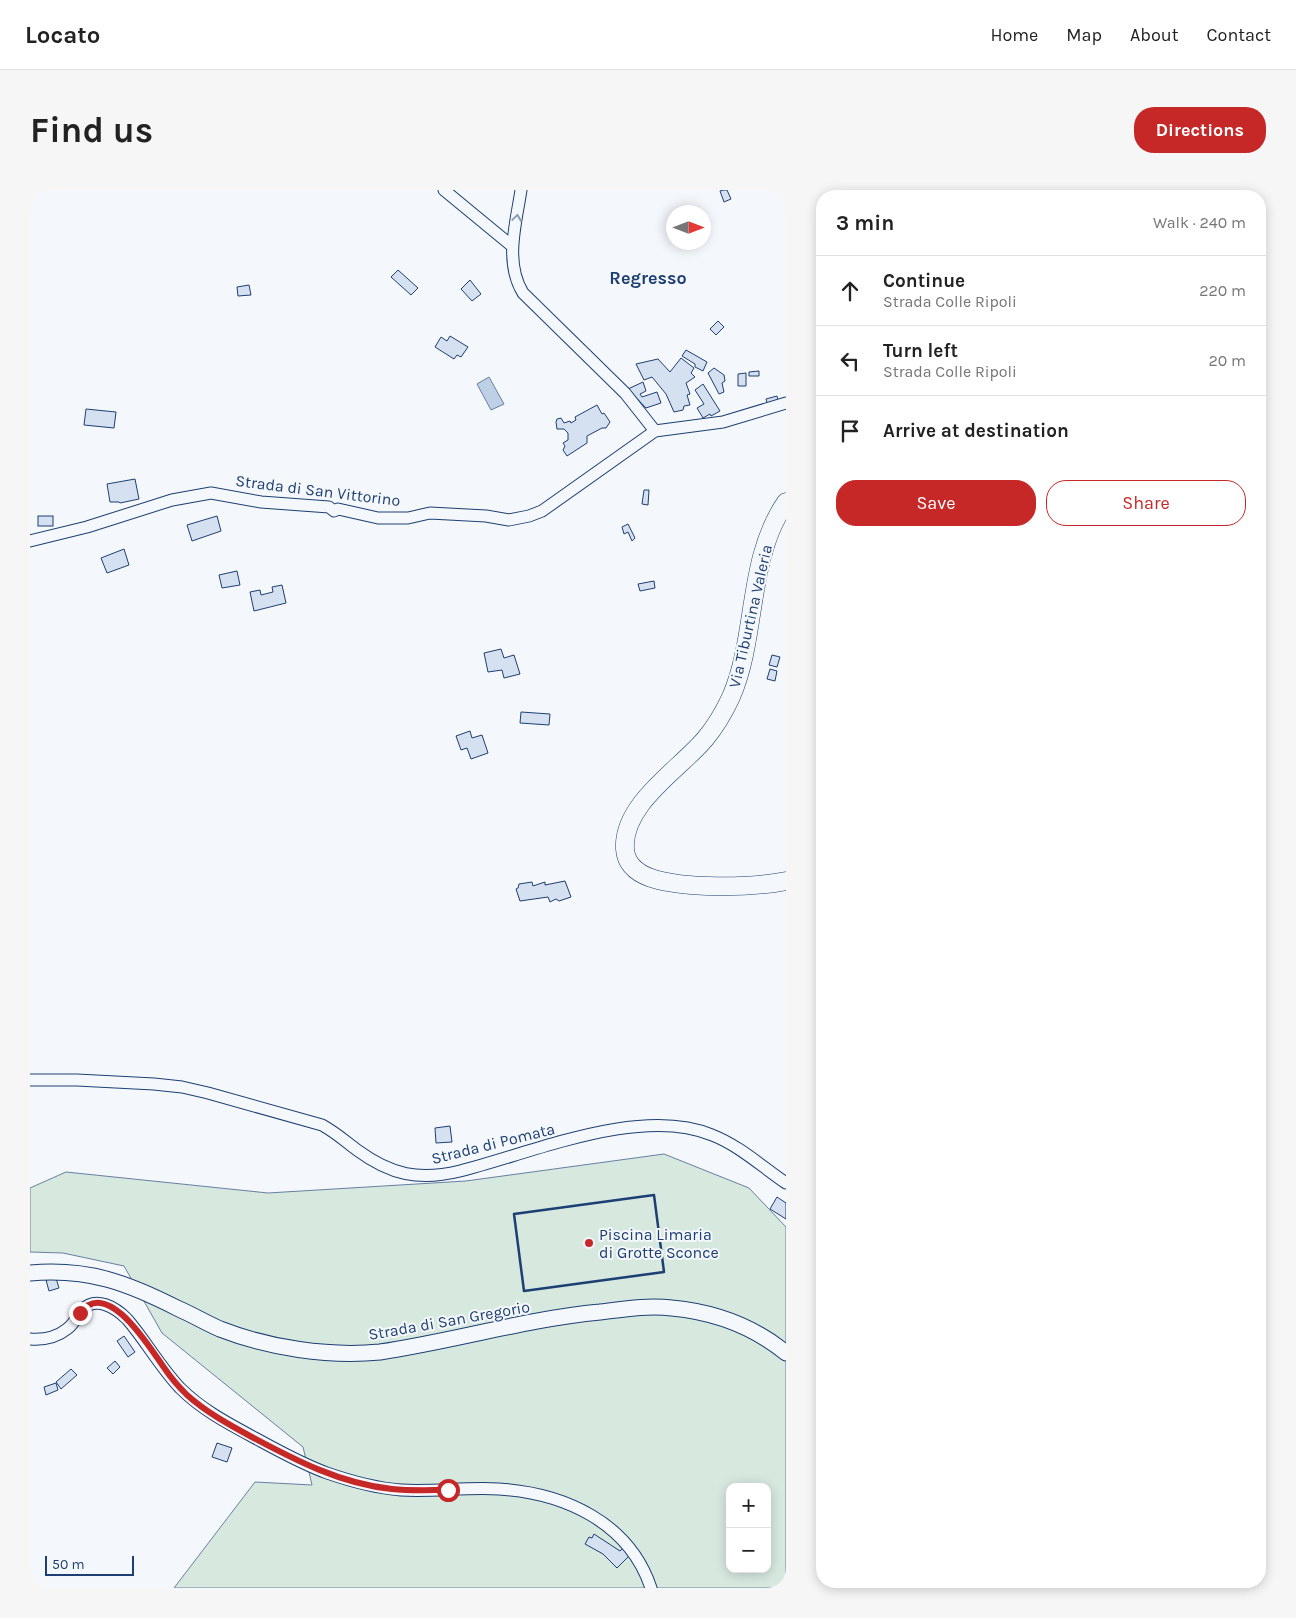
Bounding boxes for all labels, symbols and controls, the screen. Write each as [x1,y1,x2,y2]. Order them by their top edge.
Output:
text: Locato [25,21,100,49]
text: Home [990,24,1038,46]
text: Map [1066,24,1102,46]
text: About [1130,24,1179,46]
text: Contact [1207,24,1271,46]
button: Directions [1134,107,1266,153]
text: Find us [30,110,153,151]
north arrow [666,205,711,250]
text: 3 min [836,211,894,235]
text: Walk · 240 m [1153,213,1246,232]
one-way arrow [511,214,522,222]
district label: Regresso [609,267,687,289]
text: Continue [883,270,965,292]
icon: ahead [836,277,864,305]
text: 220 m [1199,281,1246,300]
text: Strada Colle Ripoli [883,292,1017,311]
text: Turn left [883,340,958,362]
icon: left [836,347,864,375]
text: 20 m [1208,351,1246,370]
text: Strada Colle Ripoli [883,362,1017,381]
icon: arrive [836,417,864,445]
text: Arrive at destination [883,420,1069,442]
street label: Strada di San Vittorino [234,471,401,510]
button: Save [836,480,1036,526]
button: Share [1046,480,1246,526]
street label: Via Tiburtina Valeria [725,543,776,690]
street label: Strada di Pomata [429,1119,557,1168]
place label: Piscina Limaria di Grotte Sconce [599,1225,719,1262]
marker: Piscina Limaria di Grotte Sconce [583,1237,595,1249]
street label: Strada di San Gregorio [367,1297,531,1344]
route end [69,1302,92,1325]
route start [437,1479,460,1502]
map controls [726,1483,771,1573]
button: + [726,1483,771,1528]
button: − [726,1528,771,1573]
scale bar [45,1553,134,1576]
text: 50 m [52,1556,85,1573]

